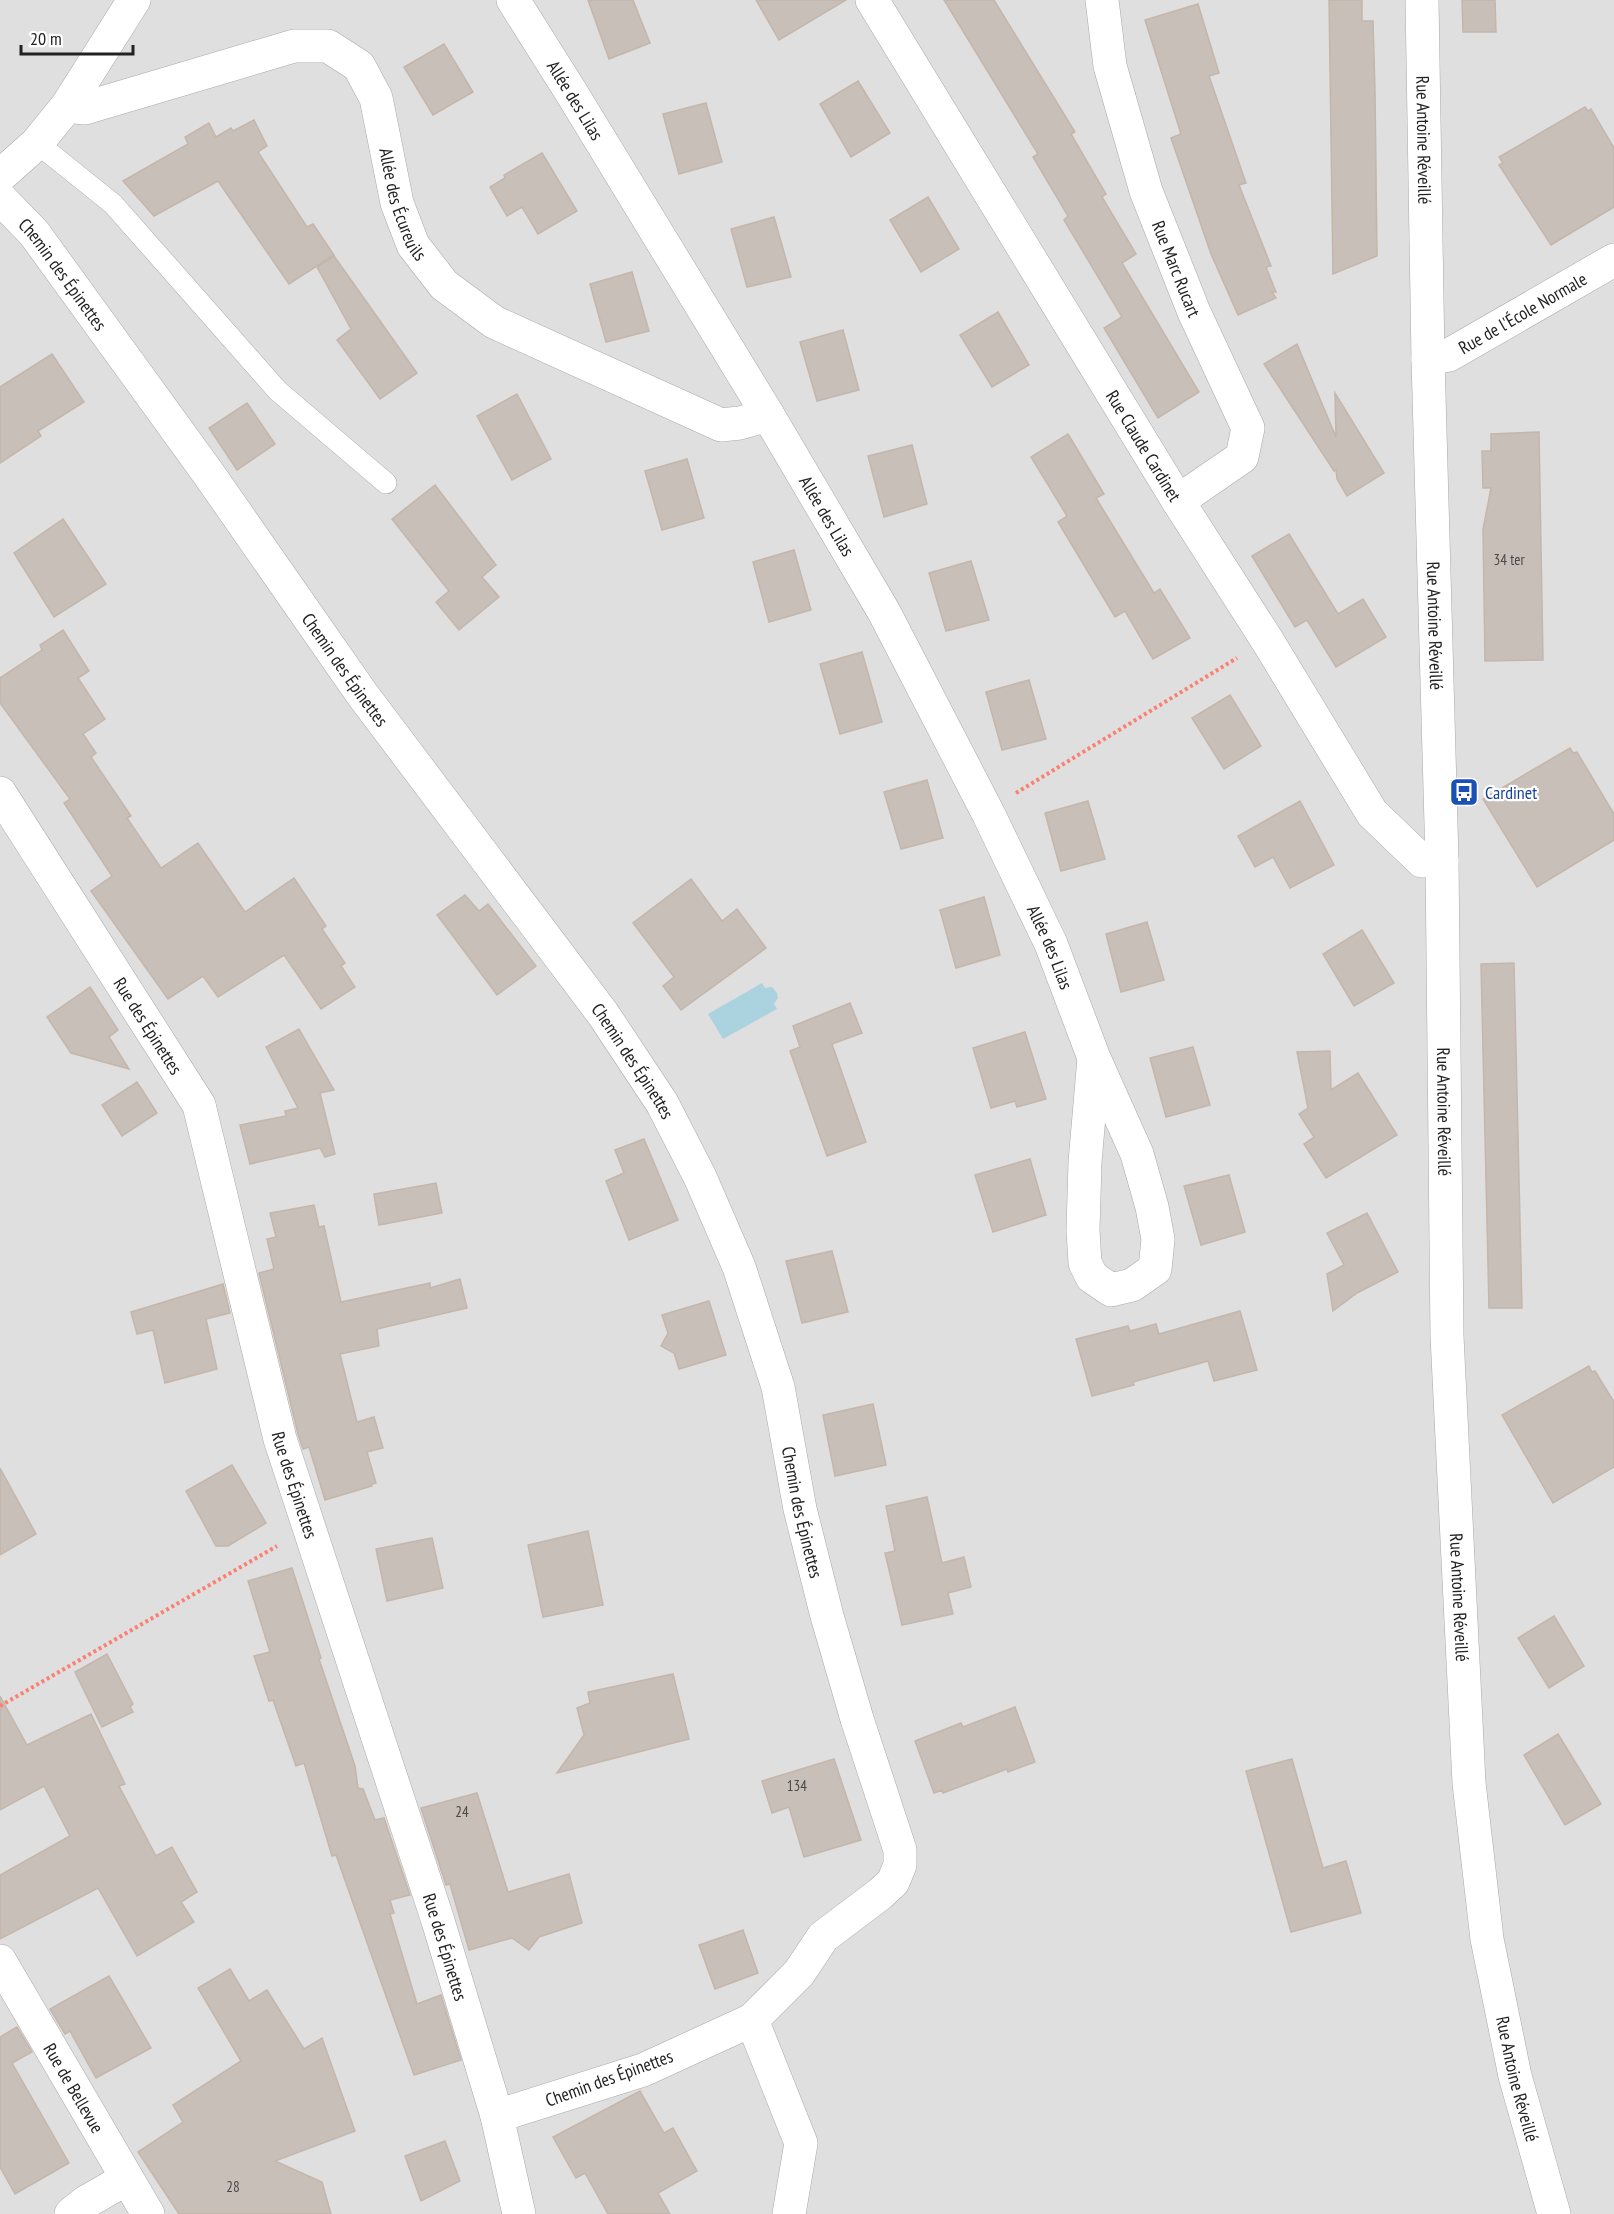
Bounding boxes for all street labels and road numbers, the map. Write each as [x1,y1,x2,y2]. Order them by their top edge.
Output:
street label: Allée des Lilas [542,56,609,144]
street label: Rue Antoine Réveillé [1412,76,1437,204]
street label: Allée des Écureuils [375,146,432,265]
street label: Chemin des Épinettes [14,213,112,335]
street label: Rue Marc Rucart [1147,217,1206,321]
street label: Rue de l'École Normale [1454,267,1591,359]
street label: Rue Claude Cardinet [1101,386,1187,505]
street label: Allée des Lilas [795,471,860,560]
street label: Rue Antoine Réveillé [1422,561,1449,690]
street label: Chemin des Épinettes [297,608,394,731]
street label: Allée des Lilas [1022,901,1078,992]
street label: Rue des Épinettes [109,973,188,1079]
street label: Chemin des Épinettes [587,998,680,1123]
street label: Rue Antoine Réveillé [1432,1047,1457,1176]
street label: Rue des Épinettes [267,1429,323,1541]
street label: Chemin des Épinettes [777,1444,828,1580]
street label: Rue Antoine Réveillé [1445,1533,1475,1662]
street label: Rue des Épinettes [418,1890,473,2003]
street label: Rue Antoine Réveillé [1492,2014,1544,2144]
street label: Rue de Bellevue [39,2039,110,2137]
street label: Chemin des Épinettes [542,2044,676,2112]

